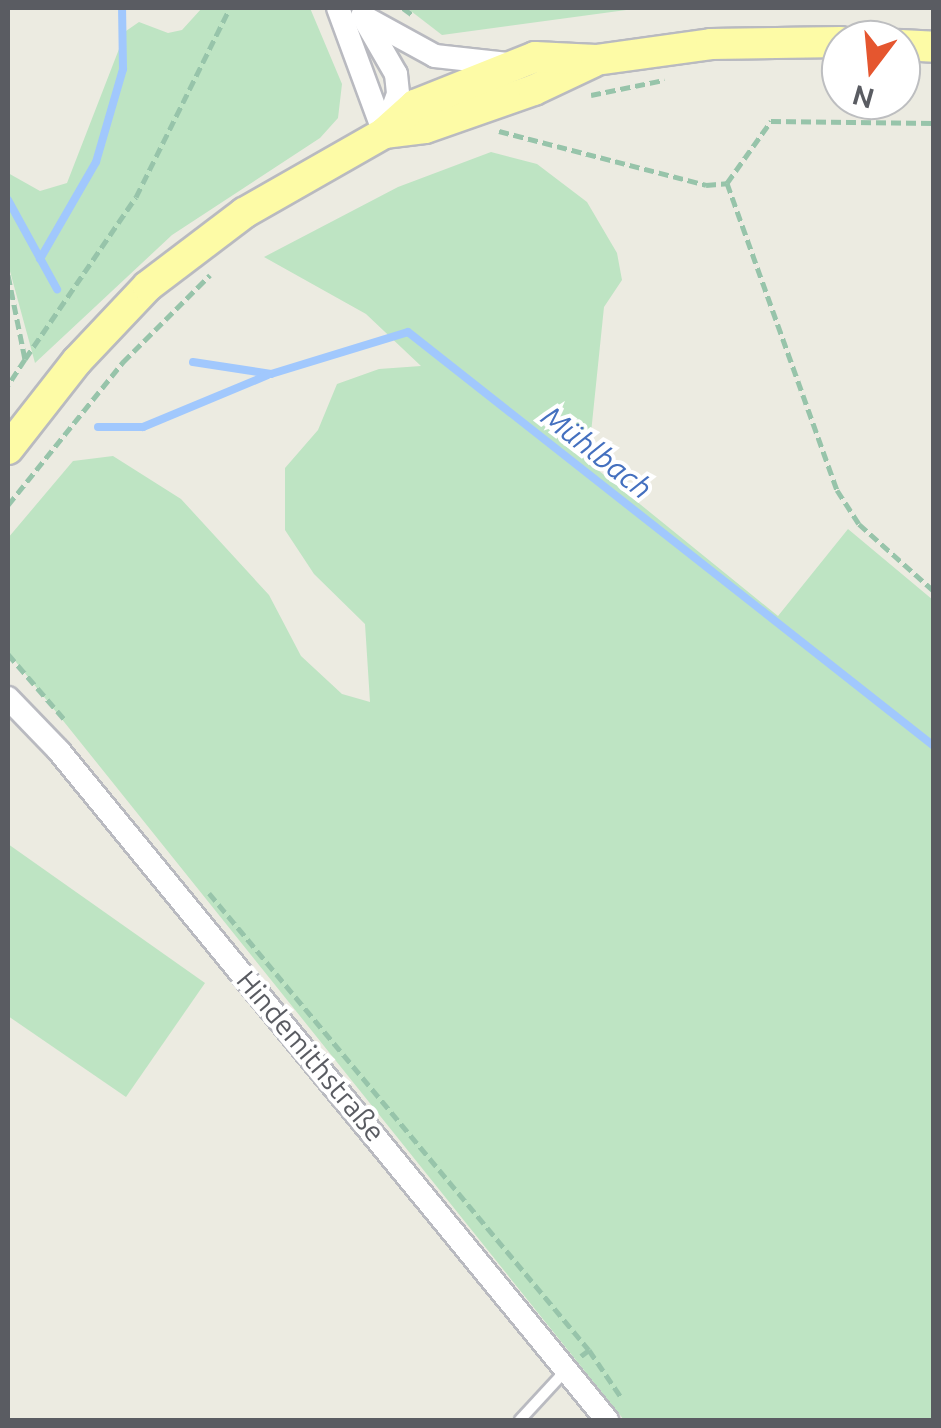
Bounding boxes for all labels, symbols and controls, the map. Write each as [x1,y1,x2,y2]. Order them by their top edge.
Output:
north arrow [821,20,921,120]
text: N [849,80,877,115]
water label: Mühlbach [535,398,659,506]
street label: Hindemithstraße [230,964,392,1148]

